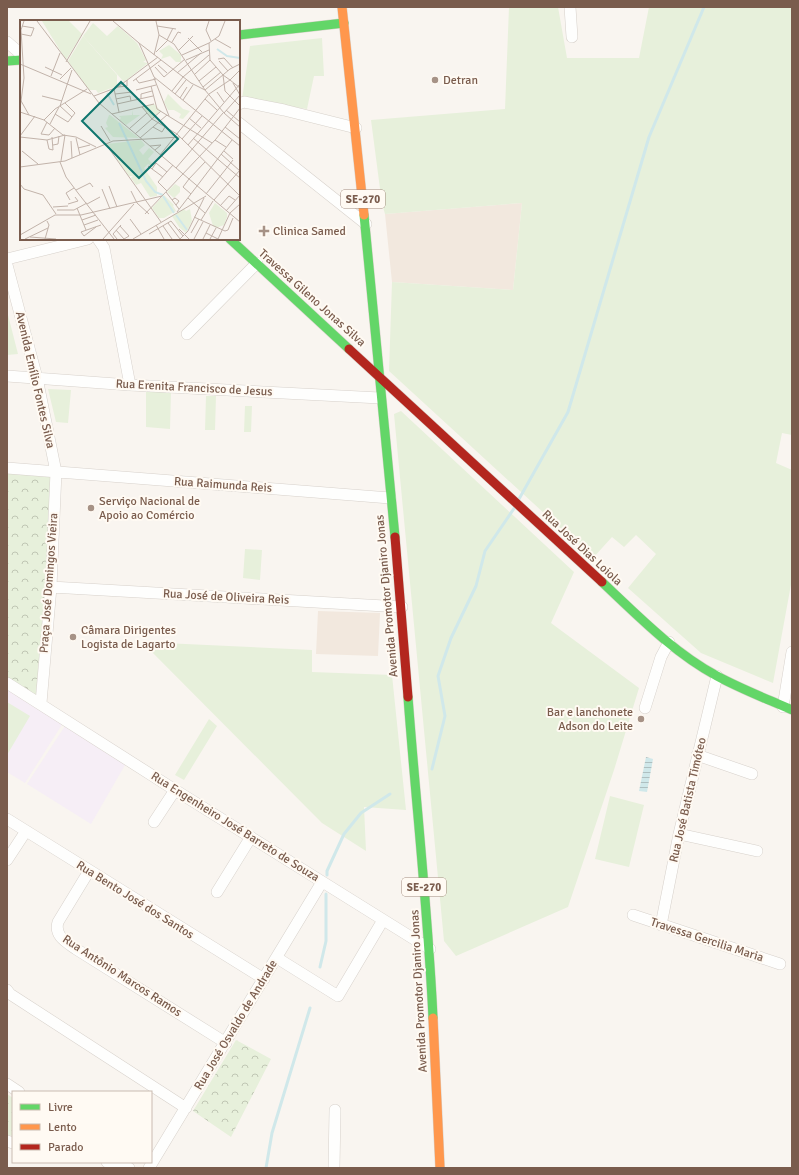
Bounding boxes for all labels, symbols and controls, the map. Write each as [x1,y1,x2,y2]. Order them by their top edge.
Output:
inset map [20,20,240,240]
place label: Detran [443,73,478,88]
marker: Detran [430,75,440,85]
road number: SE-270 [341,190,385,208]
place label: Clinica Samed [273,224,346,239]
marker: Clinica Samed [258,225,270,237]
street label: Travessa Gileno Jonas Silva [255,246,369,350]
street label: Avenida Emílio Fontes Silva [12,310,58,450]
street label: Rua Erenita Francisco de Jesus [115,376,273,400]
street label: Rua Raimunda Reis [174,474,272,496]
place label: Serviço Nacional de Apoio ao Comércio [99,494,200,523]
marker: Serviço Nacional de Apoio ao Comércio [86,503,96,513]
street label: Rua José Dias Loiola [539,507,625,589]
street label: Praça José Domingos Vieira [37,512,61,654]
street label: Avenida Promotor Djaniro Jonas [372,514,402,678]
street label: Rua José de Oliveira Reis [162,586,290,608]
place label: Câmara Dirigentes Logista de Lagarto [81,623,176,652]
marker: Câmara Dirigentes Logista de Lagarto [68,632,78,642]
place label: Bar e lanchonete Adson do Leite [547,705,633,734]
marker: Bar e lanchonete Adson do Leite [636,714,646,724]
street label: Rua José Batista Timóteo [666,736,710,864]
street label: Rua Engenheiro José Barreto de Souza [148,769,322,885]
street label: Rua Bento José dos Santos [73,858,197,942]
road number: SE-270 [402,878,446,896]
street label: Avenida Promotor Djaniro Jonas [407,909,431,1073]
street label: Travessa Gercilia Maria [648,915,766,965]
street label: Rua Antônio Marcos Ramos [60,932,184,1020]
street label: Rua José Osvaldo de Andrade [191,957,281,1093]
legend [12,1091,152,1163]
text: Livre [48,1100,73,1115]
text: Lento [48,1120,77,1135]
text: Parado [48,1140,84,1155]

